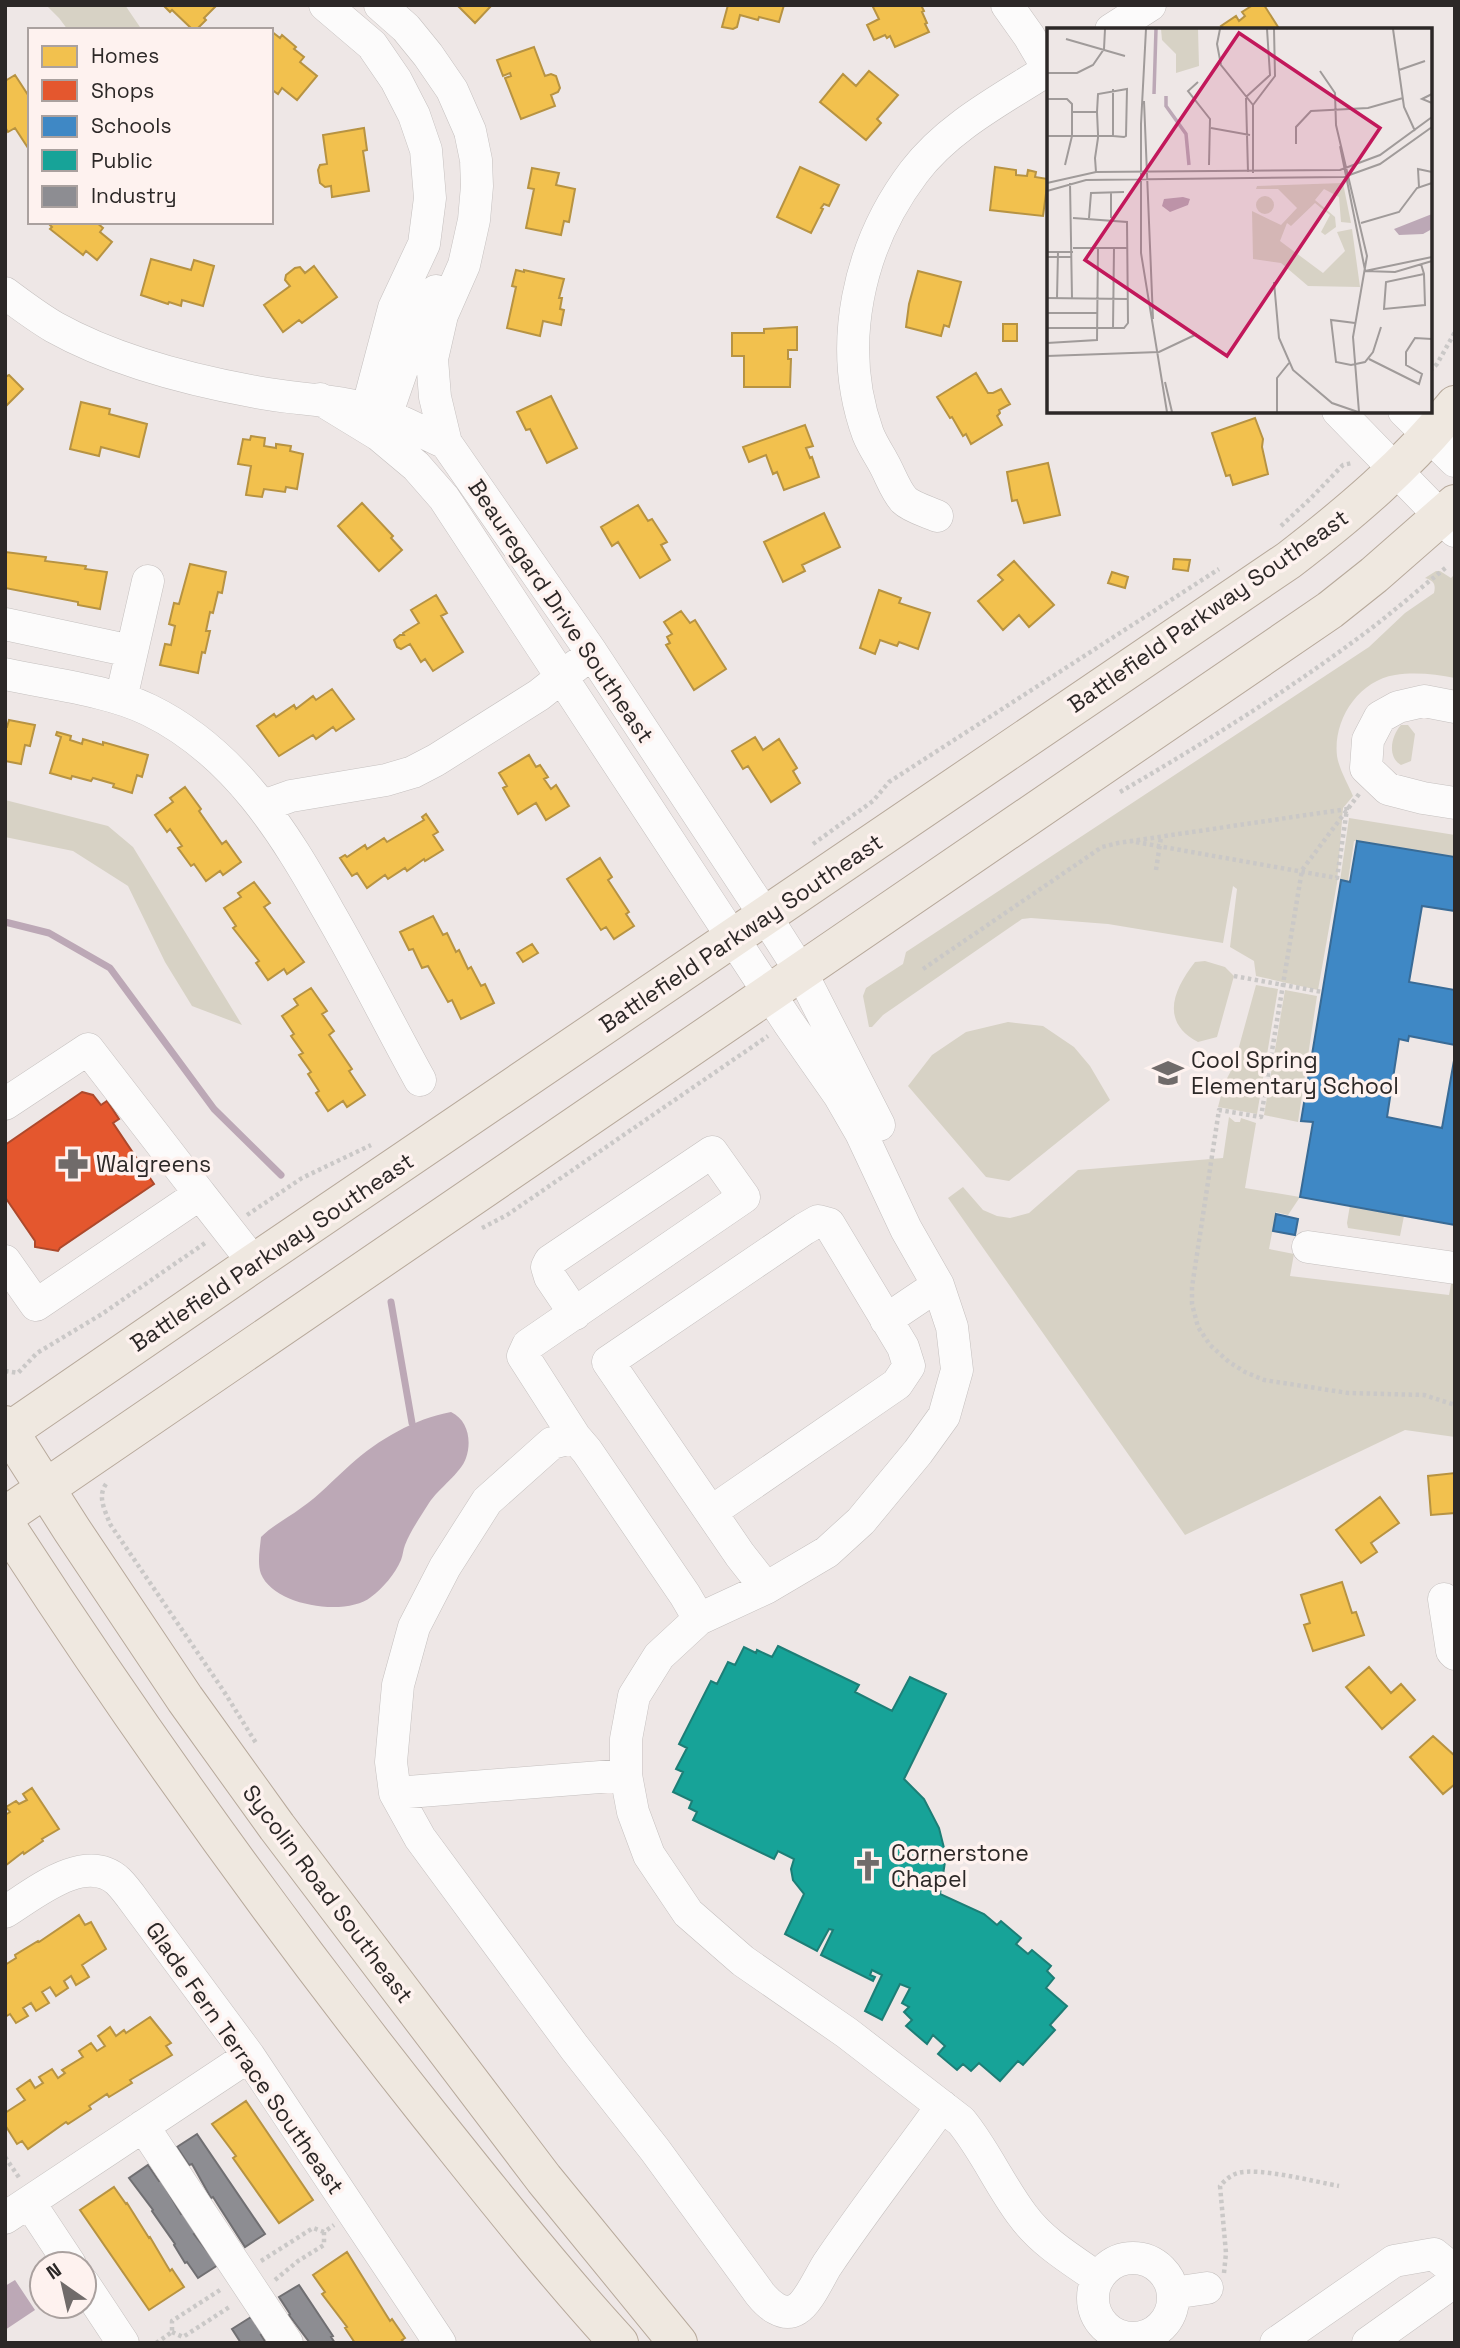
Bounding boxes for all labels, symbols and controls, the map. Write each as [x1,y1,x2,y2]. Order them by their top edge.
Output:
legend [28,28,273,224]
inset map [1047,28,1432,413]
text: Homes [91,42,159,69]
text: Shops [91,77,154,104]
text: Schools [91,112,171,139]
text: Public [91,147,153,174]
text: Industry [91,182,177,209]
street label: Beauregard Drive Southeast [461,473,661,749]
street label: Battlefield Parkway Southeast [1062,502,1354,720]
street label: Battlefield Parkway Southeast [593,827,889,1039]
place label: Cool Spring Elementary School [1191,1045,1399,1101]
school or university icon: Cool Spring Elementary School [1151,1056,1185,1090]
street label: Battlefield Parkway Southeast [124,1146,420,1358]
pharmacy icon: Walgreens [56,1147,90,1181]
place label: Walgreens [96,1149,211,1179]
street label: Sycolin Road Southeast [236,1779,420,2009]
place label: Cornerstone Chapel [891,1838,1029,1894]
church icon: Cornerstone Chapel [851,1849,885,1883]
street label: Glade Fern Terrace Southeast [139,1916,351,2200]
north arrow [28,2250,98,2320]
text: N [42,2257,66,2285]

